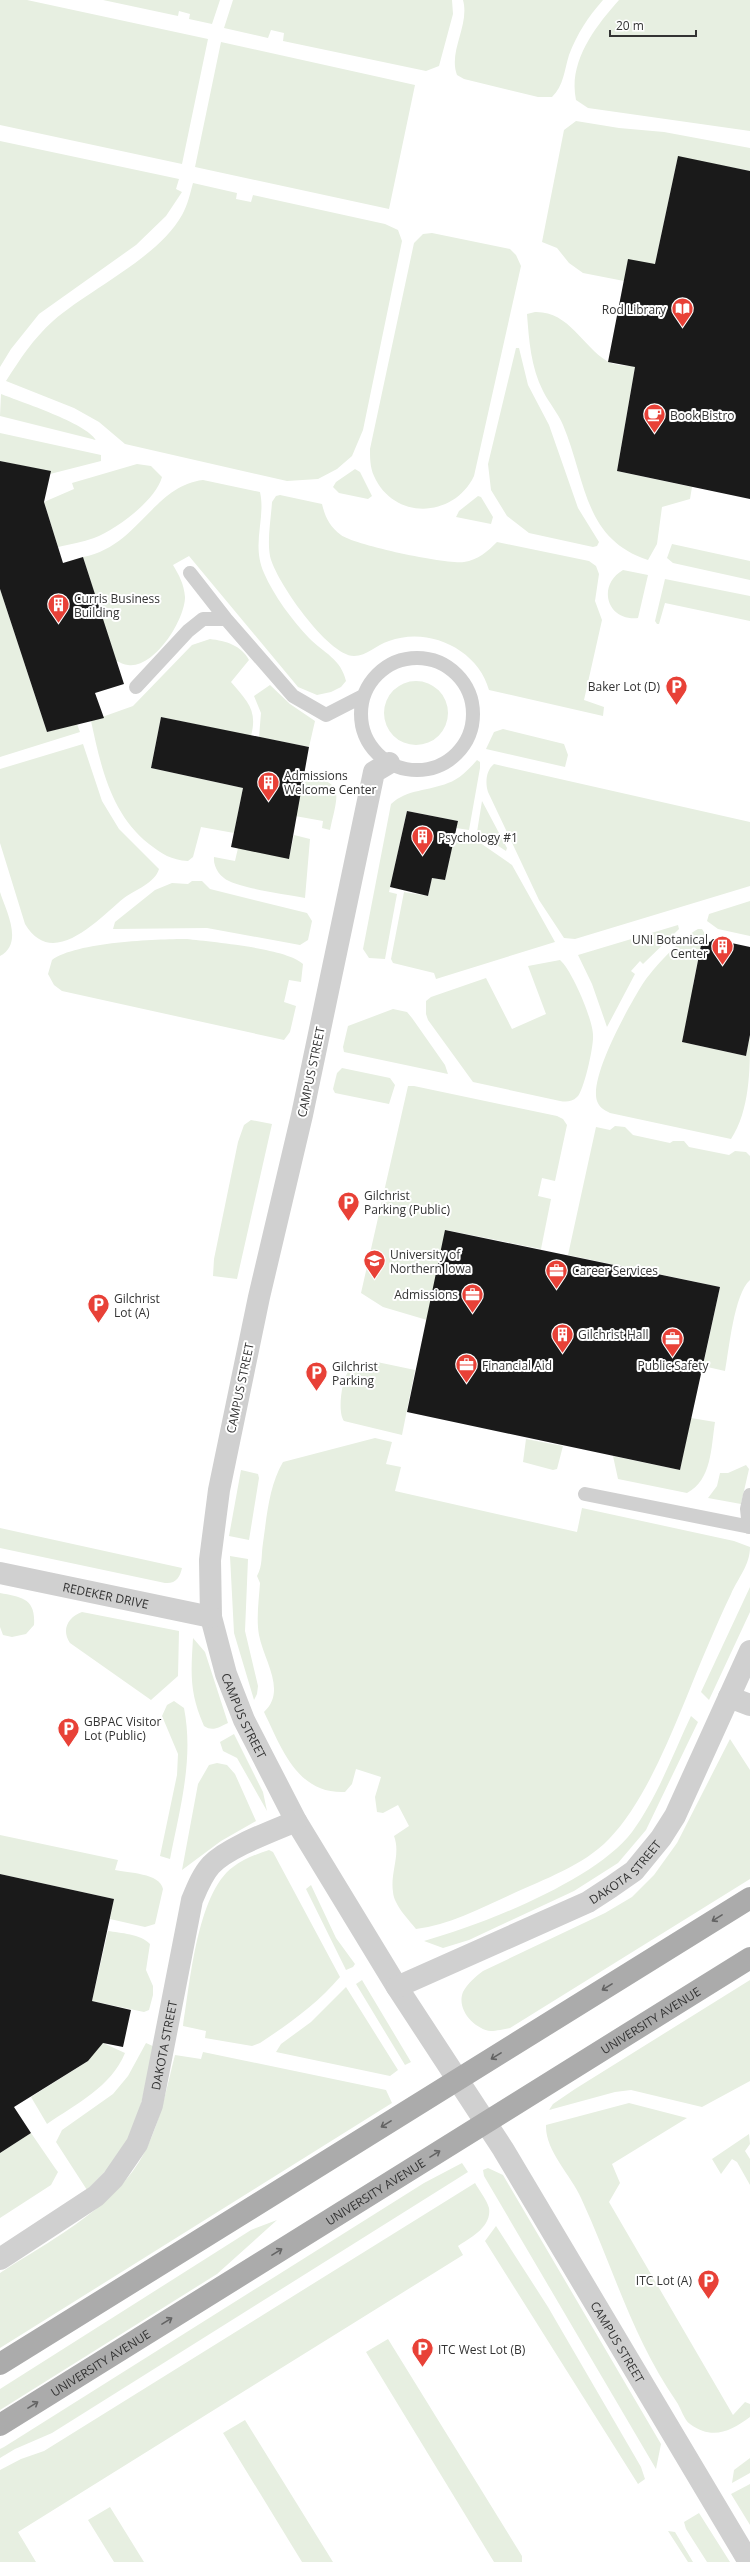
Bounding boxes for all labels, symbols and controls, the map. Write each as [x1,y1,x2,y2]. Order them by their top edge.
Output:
scale bar [610,12,696,38]
text: 20 m [616,17,644,34]
library icon: Rod Library [669,296,695,329]
place label: Rod Library [602,301,667,318]
cafe icon: Book Bistro [641,402,667,435]
place label: Book Bistro [670,407,735,424]
place label: Curris Business Building [74,590,160,621]
building icon: Curris Business Building [45,592,71,625]
parking icon: Baker Lot (D) [663,673,689,706]
place label: Baker Lot (D) [588,678,660,695]
place label: Admissions Welcome Center [284,767,376,798]
building icon: Admissions Welcome Center [256,769,282,802]
building icon: Psychology #1 [410,824,436,857]
place label: Psychology #1 [438,829,518,846]
place label: UNI Botanical Center [632,931,708,962]
building icon: UNI Botanical Center [710,933,736,966]
street label: CAMPUS STREET [293,1025,329,1119]
place label: Gilchrist Parking (Public) [364,1187,450,1218]
parking icon: Gilchrist Parking (Public) [336,1189,362,1222]
place label: University of Northern Iowa [390,1246,471,1277]
school or university icon: University of Northern Iowa [362,1248,388,1281]
office icon: Career Services [544,1257,570,1290]
place label: Career Services [572,1262,658,1279]
office icon: Admissions [460,1281,486,1314]
place label: Admissions [394,1286,458,1303]
place label: Gilchrist Lot (A) [114,1290,160,1321]
parking icon: Gilchrist Lot (A) [85,1292,111,1325]
building icon: Gilchrist Hall [549,1321,575,1354]
office icon: Public Safety [660,1325,686,1358]
place label: Gilchrist Hall [578,1326,649,1343]
street label: CAMPUS STREET [222,1341,258,1435]
office icon: Financial Aid [453,1352,479,1385]
place label: Financial Aid [482,1357,552,1374]
place label: Public Safety [637,1357,710,1374]
place label: Gilchrist Parking [332,1358,378,1389]
parking icon: Gilchrist Parking [304,1360,330,1393]
street label: REDEKER DRIVE [61,1578,150,1612]
street label: CAMPUS STREET [218,1670,271,1762]
place label: GBPAC Visitor Lot (Public) [84,1713,161,1744]
parking icon: GBPAC Visitor Lot (Public) [56,1715,82,1748]
street label: DAKOTA STREET [585,1836,665,1908]
one-way arrow [711,1915,723,1923]
street label: UNIVERSITY AVENUE [597,1983,703,2058]
one-way arrow [601,1983,612,1991]
street label: DAKOTA STREET [147,1999,181,2091]
one-way arrow [490,2052,502,2060]
one-way arrow [380,2121,392,2129]
one-way arrow [429,2149,441,2157]
street label: UNIVERSITY AVENUE [322,2154,428,2229]
one-way arrow [272,2248,283,2256]
parking icon: ITC Lot (A) [695,2267,721,2300]
place label: ITC Lot (A) [636,2272,692,2289]
street label: CAMPUS STREET [587,2298,649,2386]
one-way arrow [161,2317,172,2325]
street label: UNIVERSITY AVENUE [47,2325,153,2400]
parking icon: ITC West Lot (B) [410,2336,436,2369]
place label: ITC West Lot (B) [438,2341,526,2358]
one-way arrow [27,2400,39,2408]

